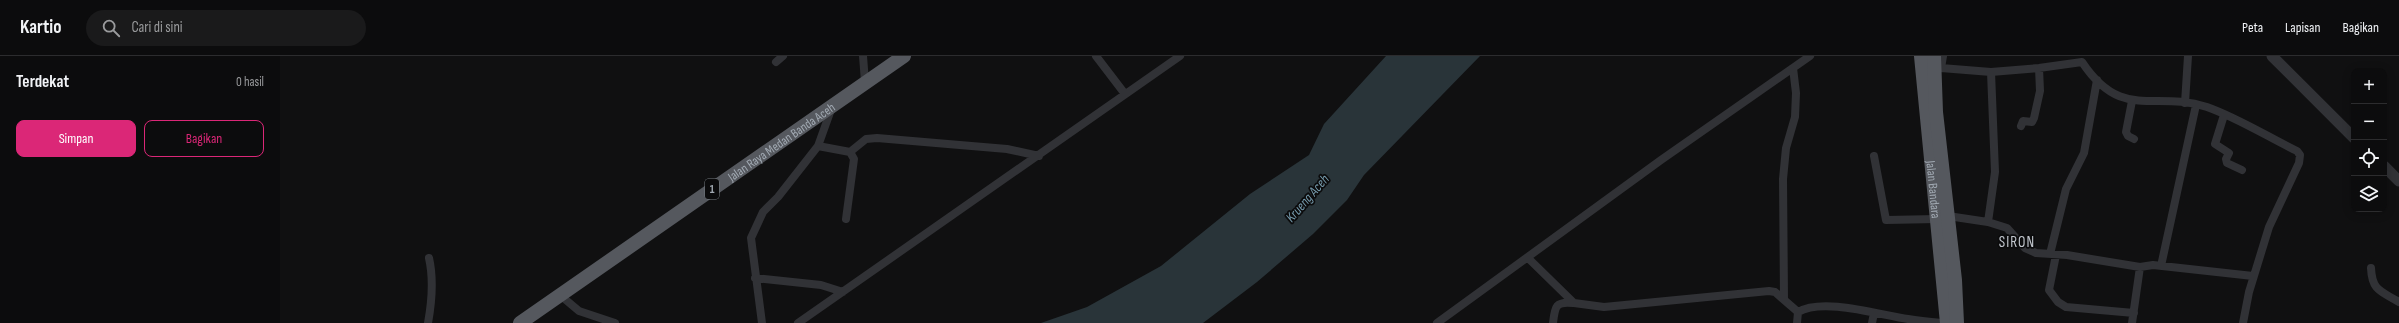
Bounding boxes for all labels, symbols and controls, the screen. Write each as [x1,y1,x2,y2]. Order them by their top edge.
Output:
search box [86,10,366,46]
text: Kartio [20,16,62,39]
icon: search [100,17,122,39]
text: Cari di sini [132,18,183,37]
text: Peta [2242,19,2263,36]
text: Lapisan [2285,19,2320,36]
text: Bagikan [2342,19,2379,36]
map controls [2351,68,2387,212]
button: + [2351,68,2387,104]
text: Terdekat [16,72,69,92]
text: 0 hasil [236,74,264,90]
street label: Jalan Raya Medan Banda Aceh [724,99,838,186]
button: − [2351,104,2387,140]
button: Simpan [16,120,136,157]
button: Bagikan [144,120,264,157]
button: locate [2351,140,2387,176]
street label: Jalan Bandara [1922,159,1944,219]
water label: Krueng Aceh [1282,171,1333,226]
button: layers [2351,176,2387,212]
road number: 1 [705,179,719,199]
district label: SIRON [1999,233,2035,252]

